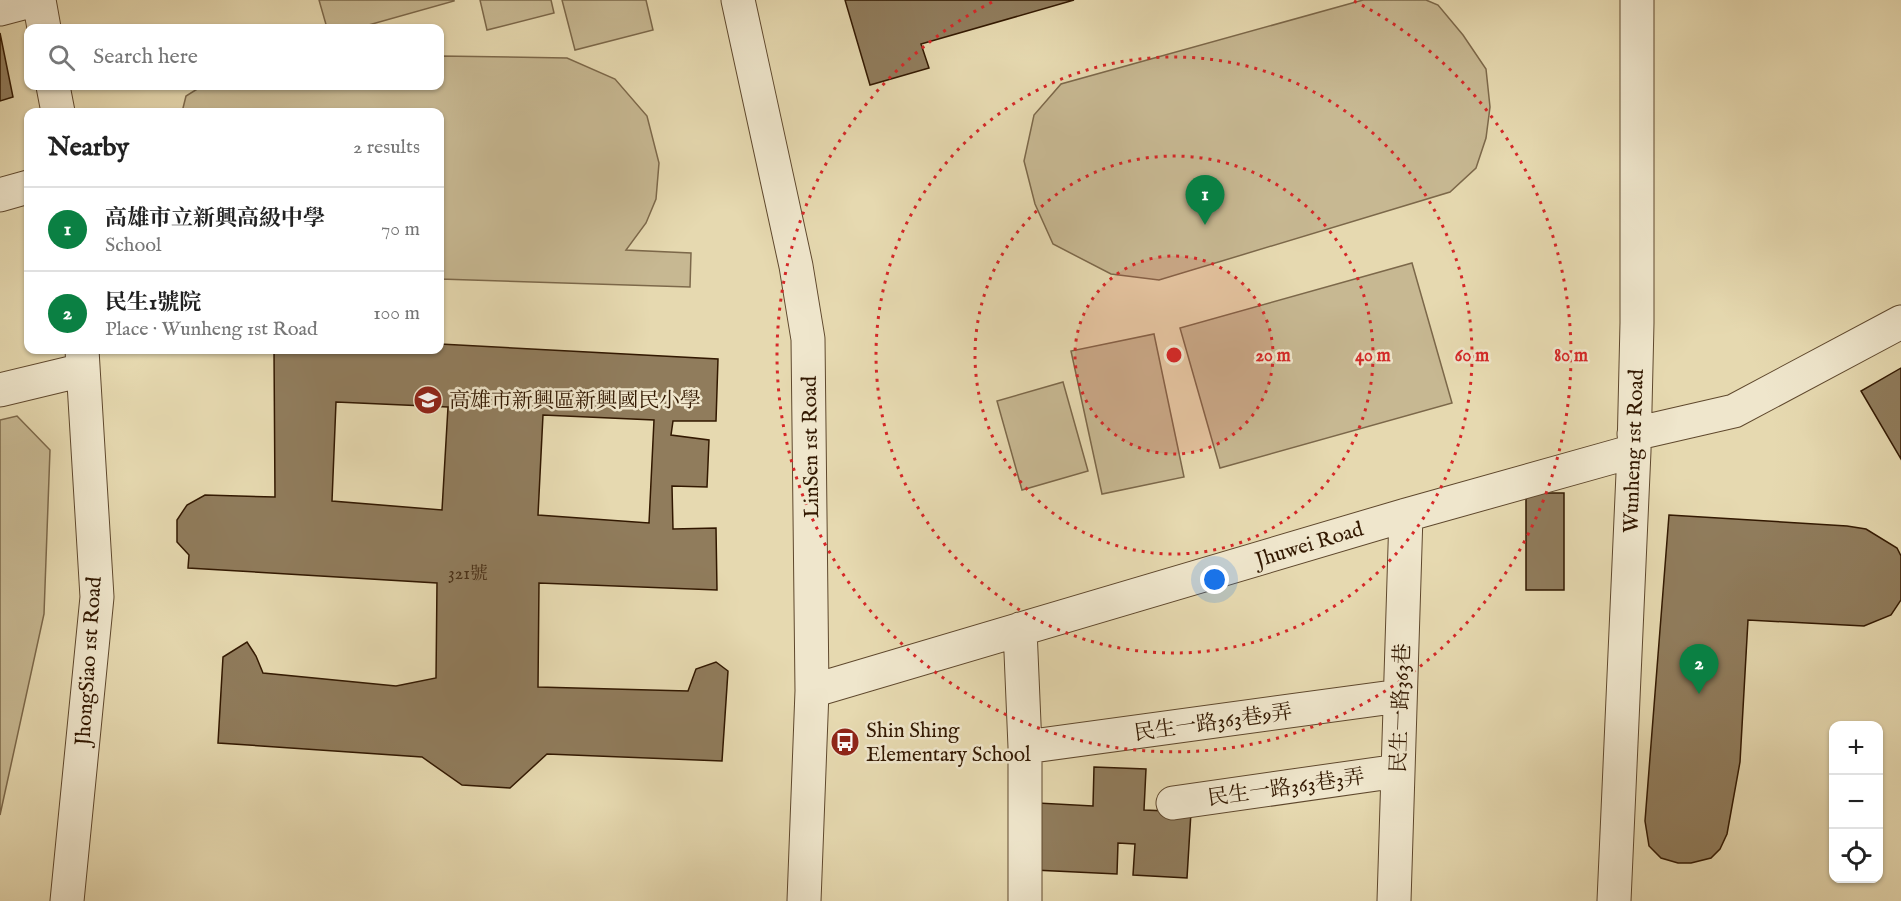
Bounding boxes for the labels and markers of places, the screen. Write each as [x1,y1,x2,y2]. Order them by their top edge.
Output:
pin: 1 [1186,176,1224,225]
centre of rings [1164,345,1184,365]
school or university icon: 高雄市新興區新興國民小學 [412,384,444,416]
place label: 高雄市新興區新興國民小學 [449,388,701,415]
pin: 2 [1680,644,1718,694]
place label: Shin Shing Elementary School [866,718,1031,769]
bus stop icon: Shin Shing Elementary School [829,726,861,758]

